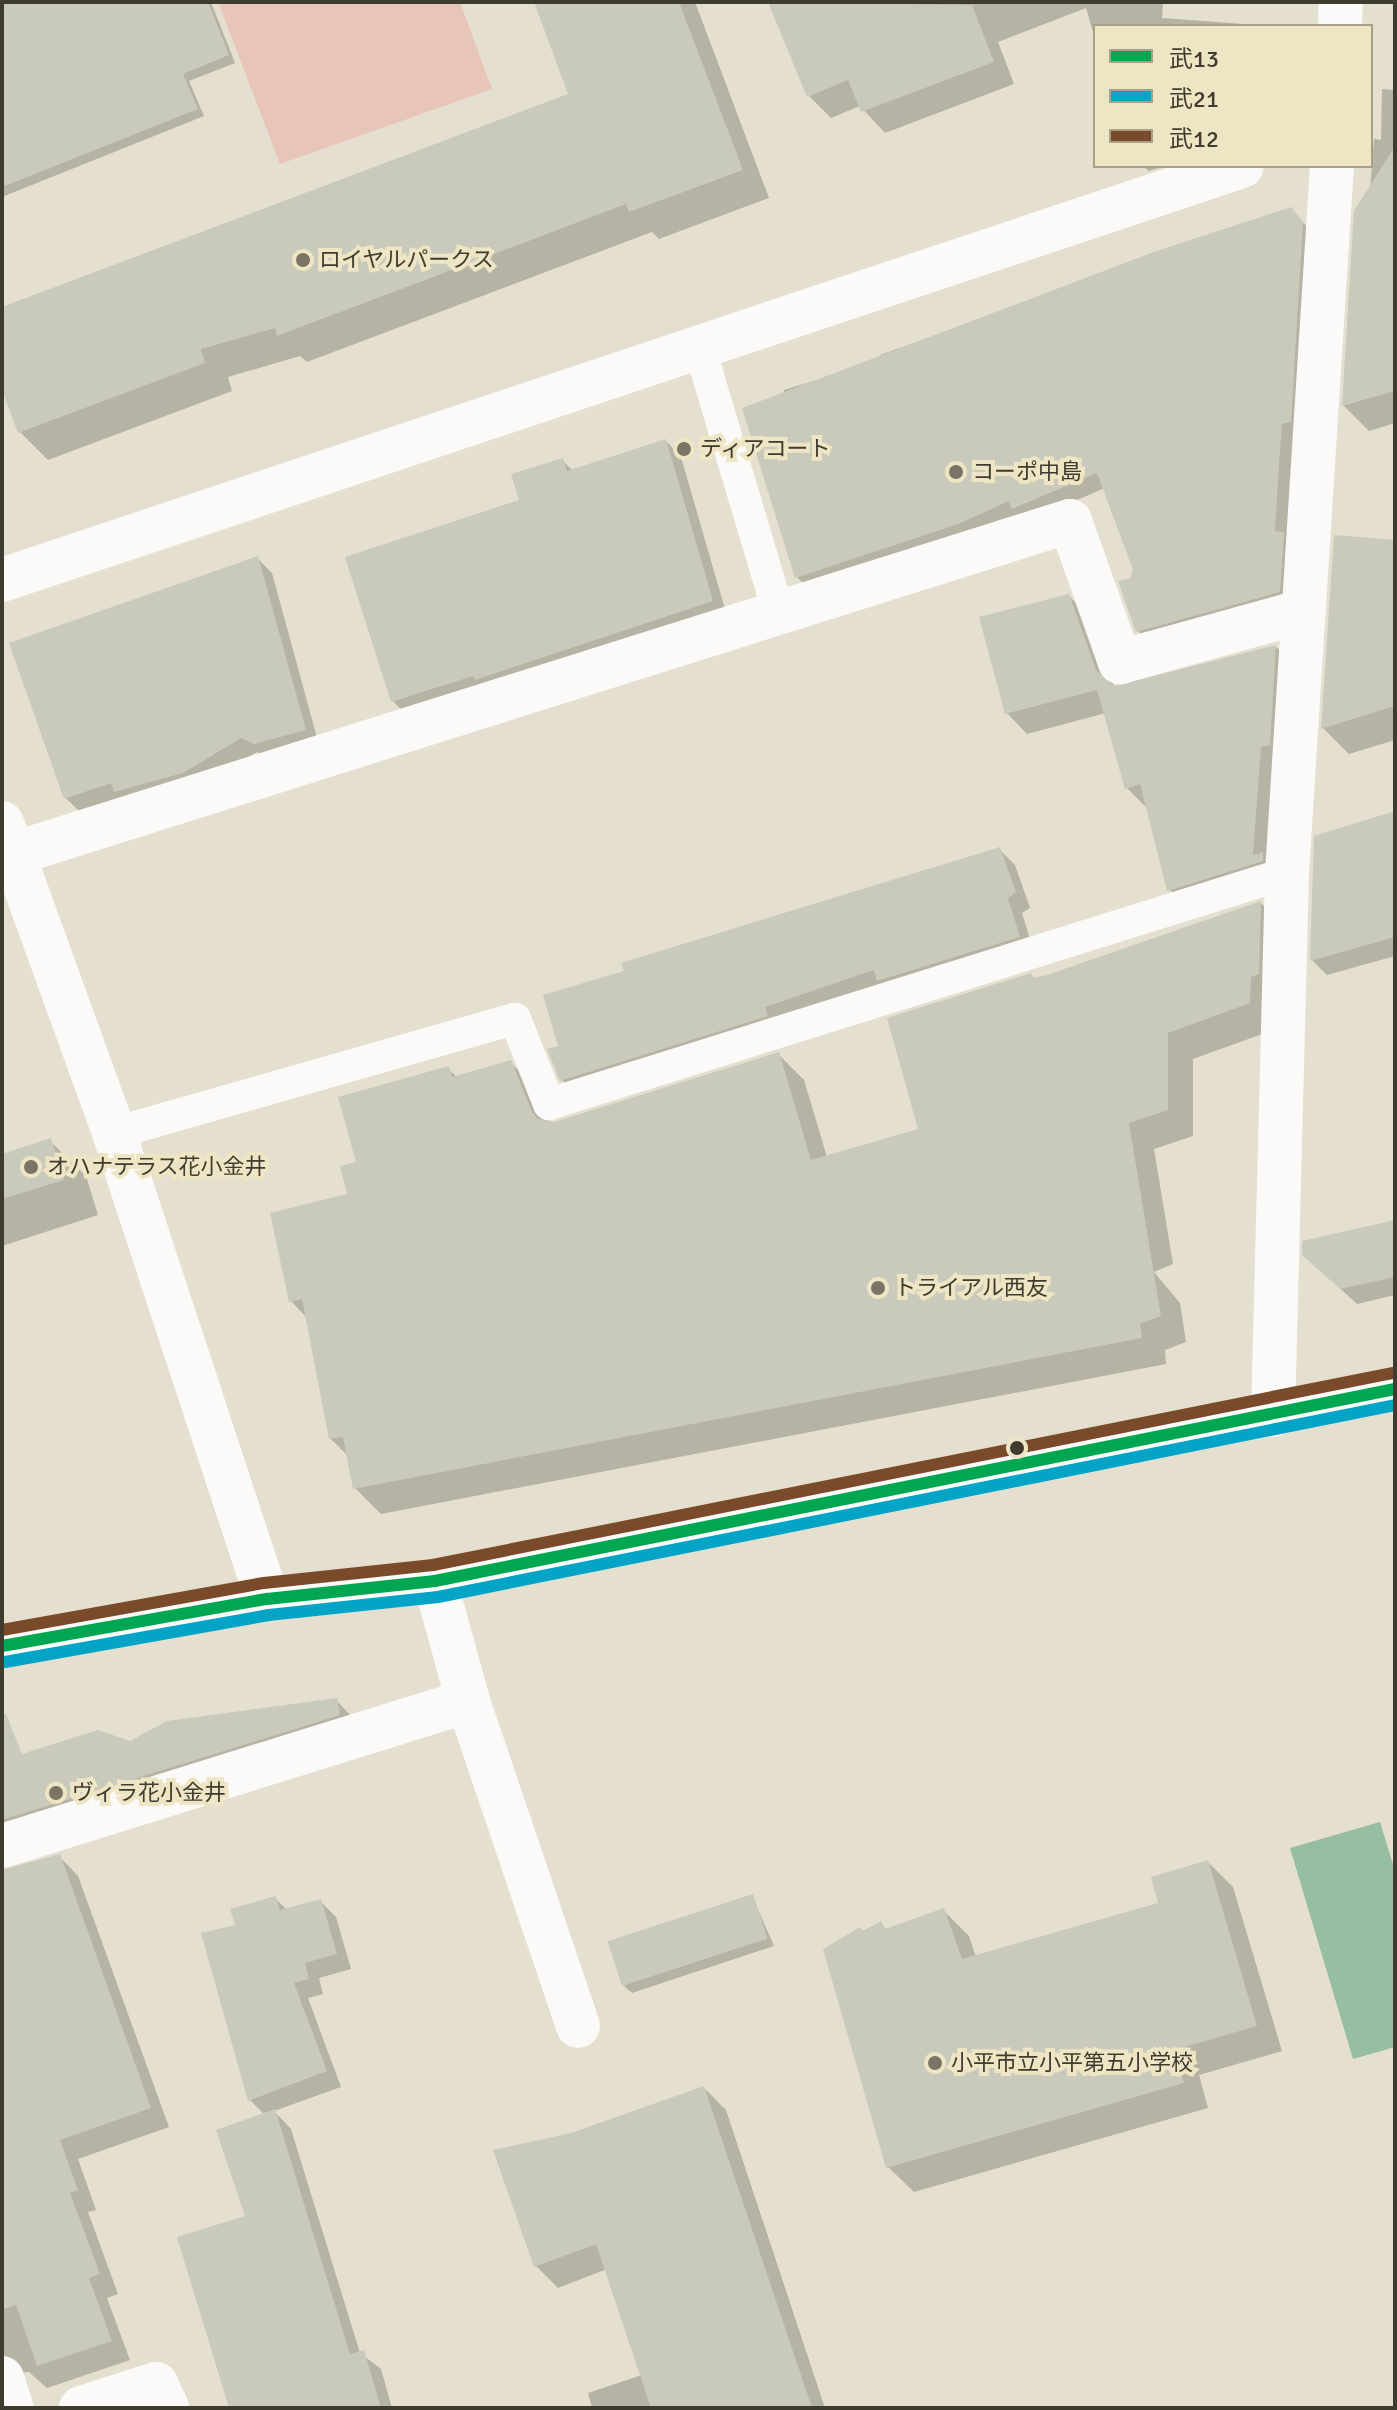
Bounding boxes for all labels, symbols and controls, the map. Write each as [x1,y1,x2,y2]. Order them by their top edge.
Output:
legend [1093,24,1373,168]
text: 武13 [1169,44,1219,74]
text: 武21 [1169,84,1219,114]
text: 武12 [1169,124,1219,154]
place label: ロイヤルパークス [319,247,495,273]
marker: ロイヤルパークス [294,251,312,269]
place label: ディアコート [700,436,832,462]
marker: ディアコート [675,440,693,458]
place label: コーポ中島 [972,459,1082,485]
marker: コーポ中島 [947,463,965,481]
place label: オハナテラス花小金井 [47,1154,267,1180]
marker: オハナテラス花小金井 [22,1158,40,1176]
place label: トライアル西友 [894,1275,1048,1301]
marker: トライアル西友 [869,1279,887,1297]
unlabelled marker [1009,1440,1025,1456]
place label: ヴィラ花小金井 [72,1780,226,1806]
marker: ヴィラ花小金井 [47,1784,65,1802]
place label: 小平市立小平第五小学校 [951,2050,1193,2076]
marker: 小平市立小平第五小学校 [926,2054,944,2072]

